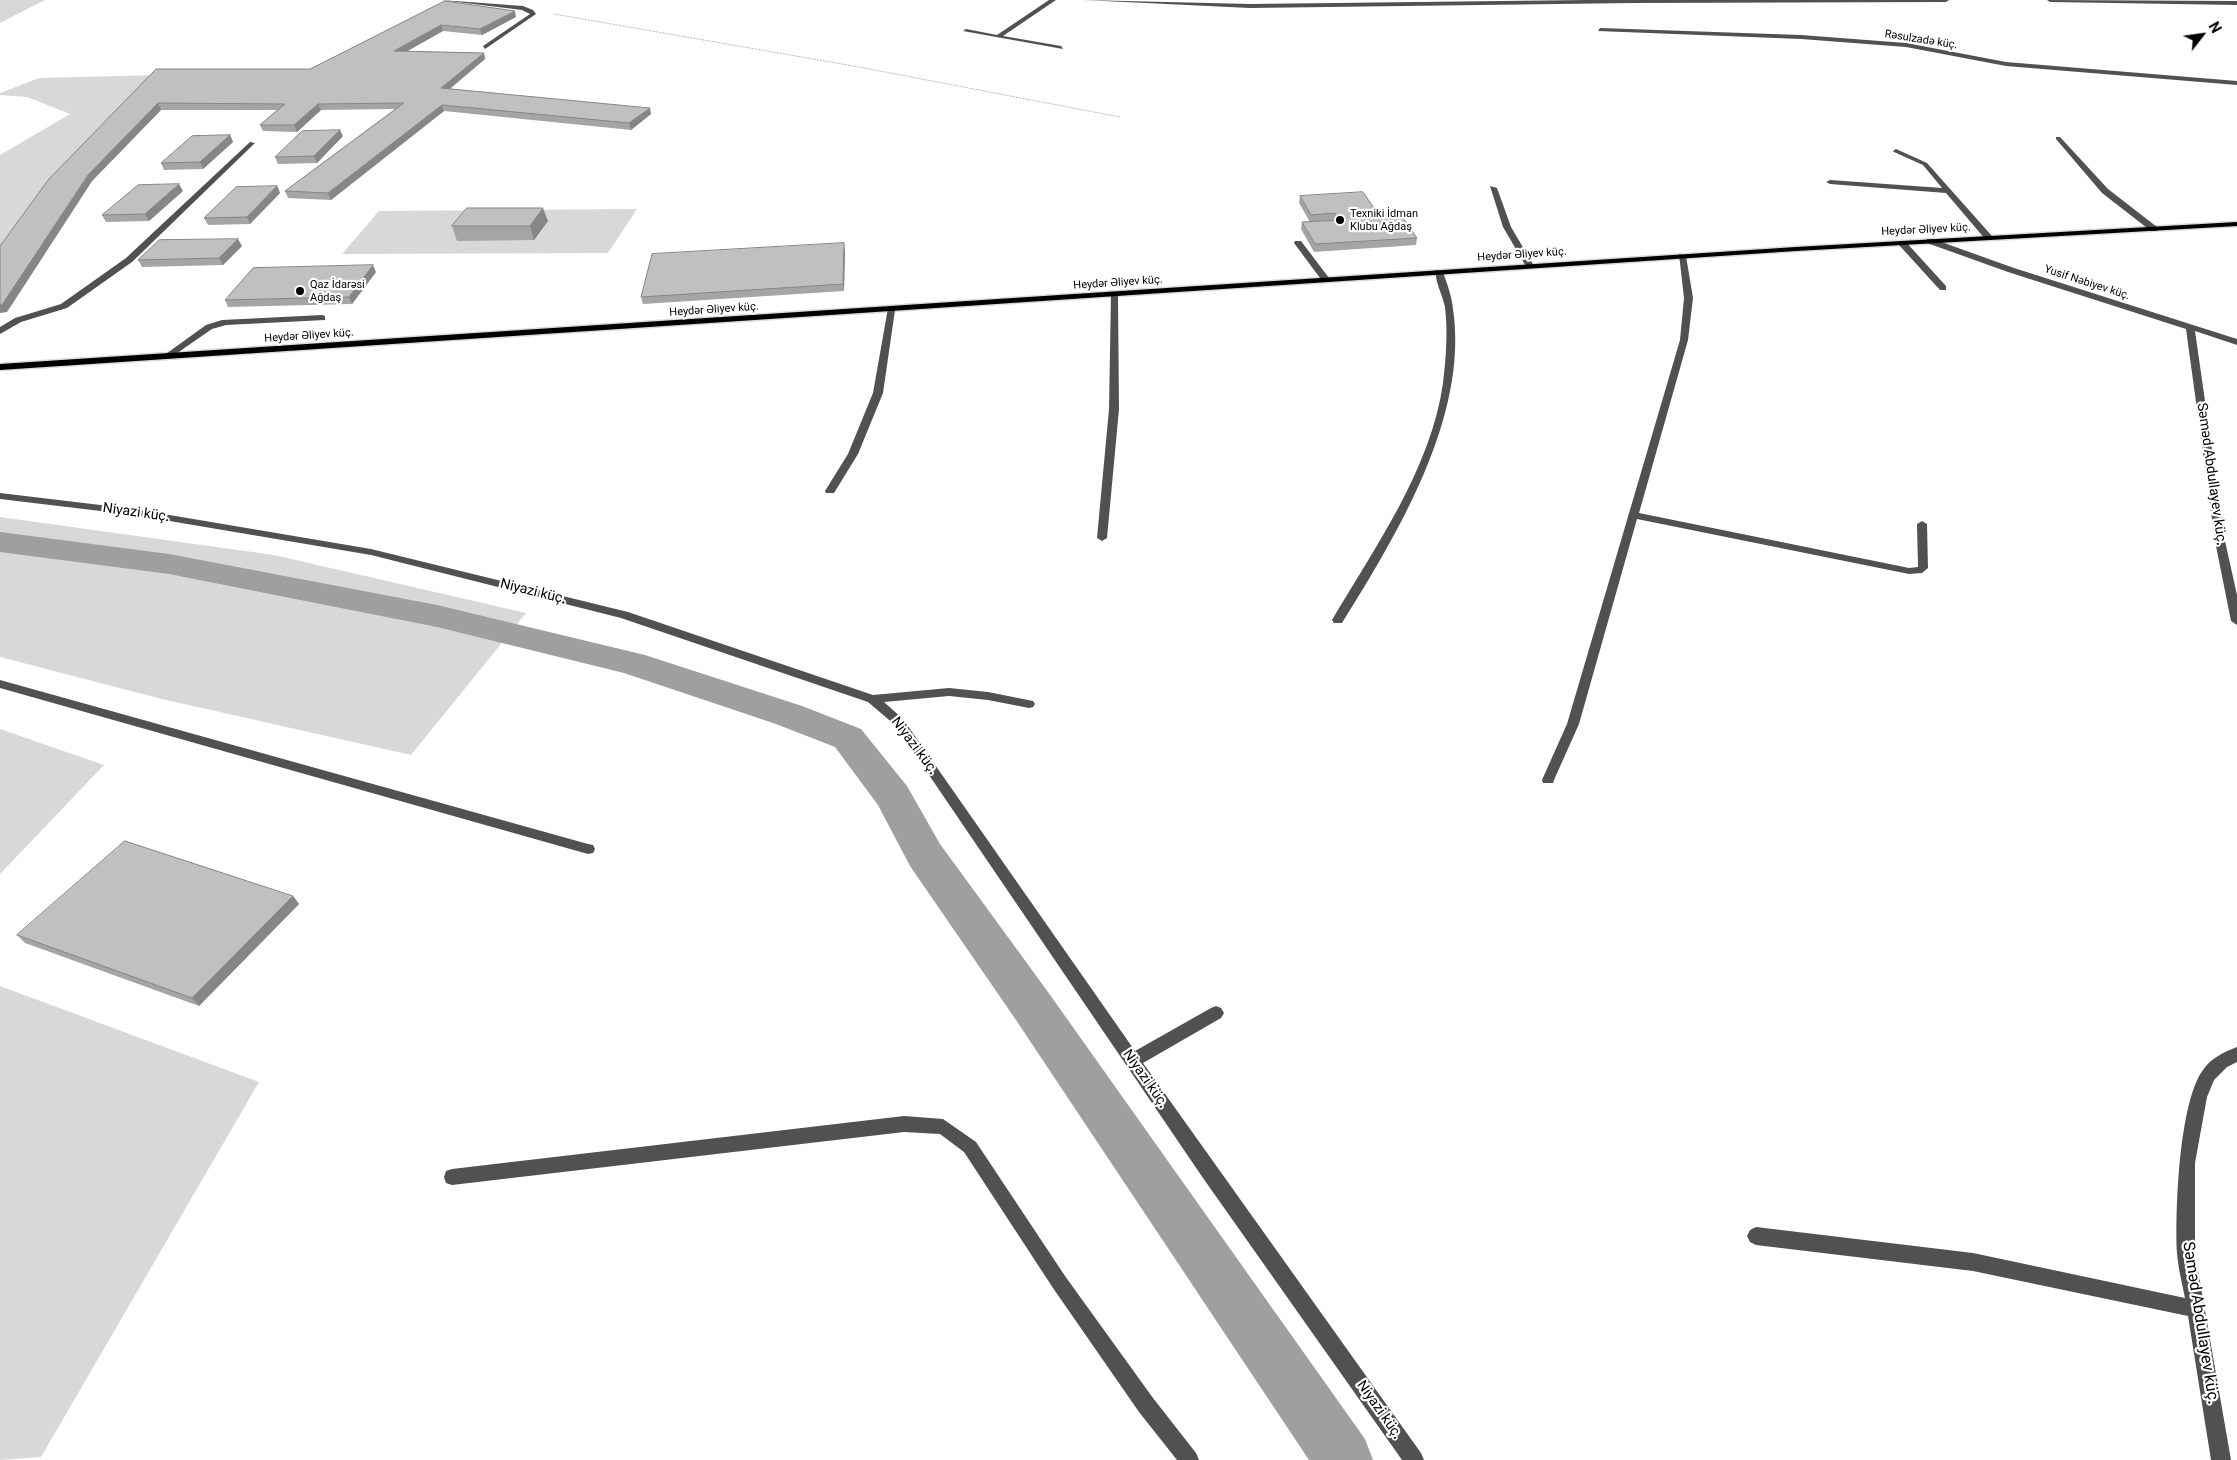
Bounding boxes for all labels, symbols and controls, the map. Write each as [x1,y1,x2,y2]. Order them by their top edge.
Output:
north arrow [2177,10,2227,60]
text: N [2206,19,2224,36]
street label: Rəsulzadə küç. [1884,28,1958,52]
place label: Texniki İdman Klubu Ağdaş [1350,207,1418,233]
marker: Texniki İdman Klubu Ağdaş [1334,214,1346,226]
street label: Heydər Əliyev küç. [1881,221,1971,239]
street label: Heydər Əliyev küç. [1477,245,1567,265]
street label: Yusif Nəbiyev küç. [2043,263,2131,303]
street label: Heydər Əliyev küç. [1073,273,1163,293]
place label: Qaz İdarəsi Ağdaş [310,278,365,304]
marker: Qaz İdarəsi Ağdaş [294,285,306,297]
street label: Heydər Əliyev küç. [669,300,759,320]
street label: Heydər Əliyev küç. [264,326,354,346]
street label: Səməd Abdullayev küç. [2193,402,2229,546]
street label: Niyazi küç. [102,500,170,526]
street label: Niyazi küç. [498,576,568,608]
street label: Niyazi küç. [887,714,941,778]
street label: Niyazi küç. [1119,1047,1171,1111]
street label: Səməd Abdullayev küç. [2178,1240,2222,1406]
street label: Niyazi küç. [1353,1378,1405,1442]

